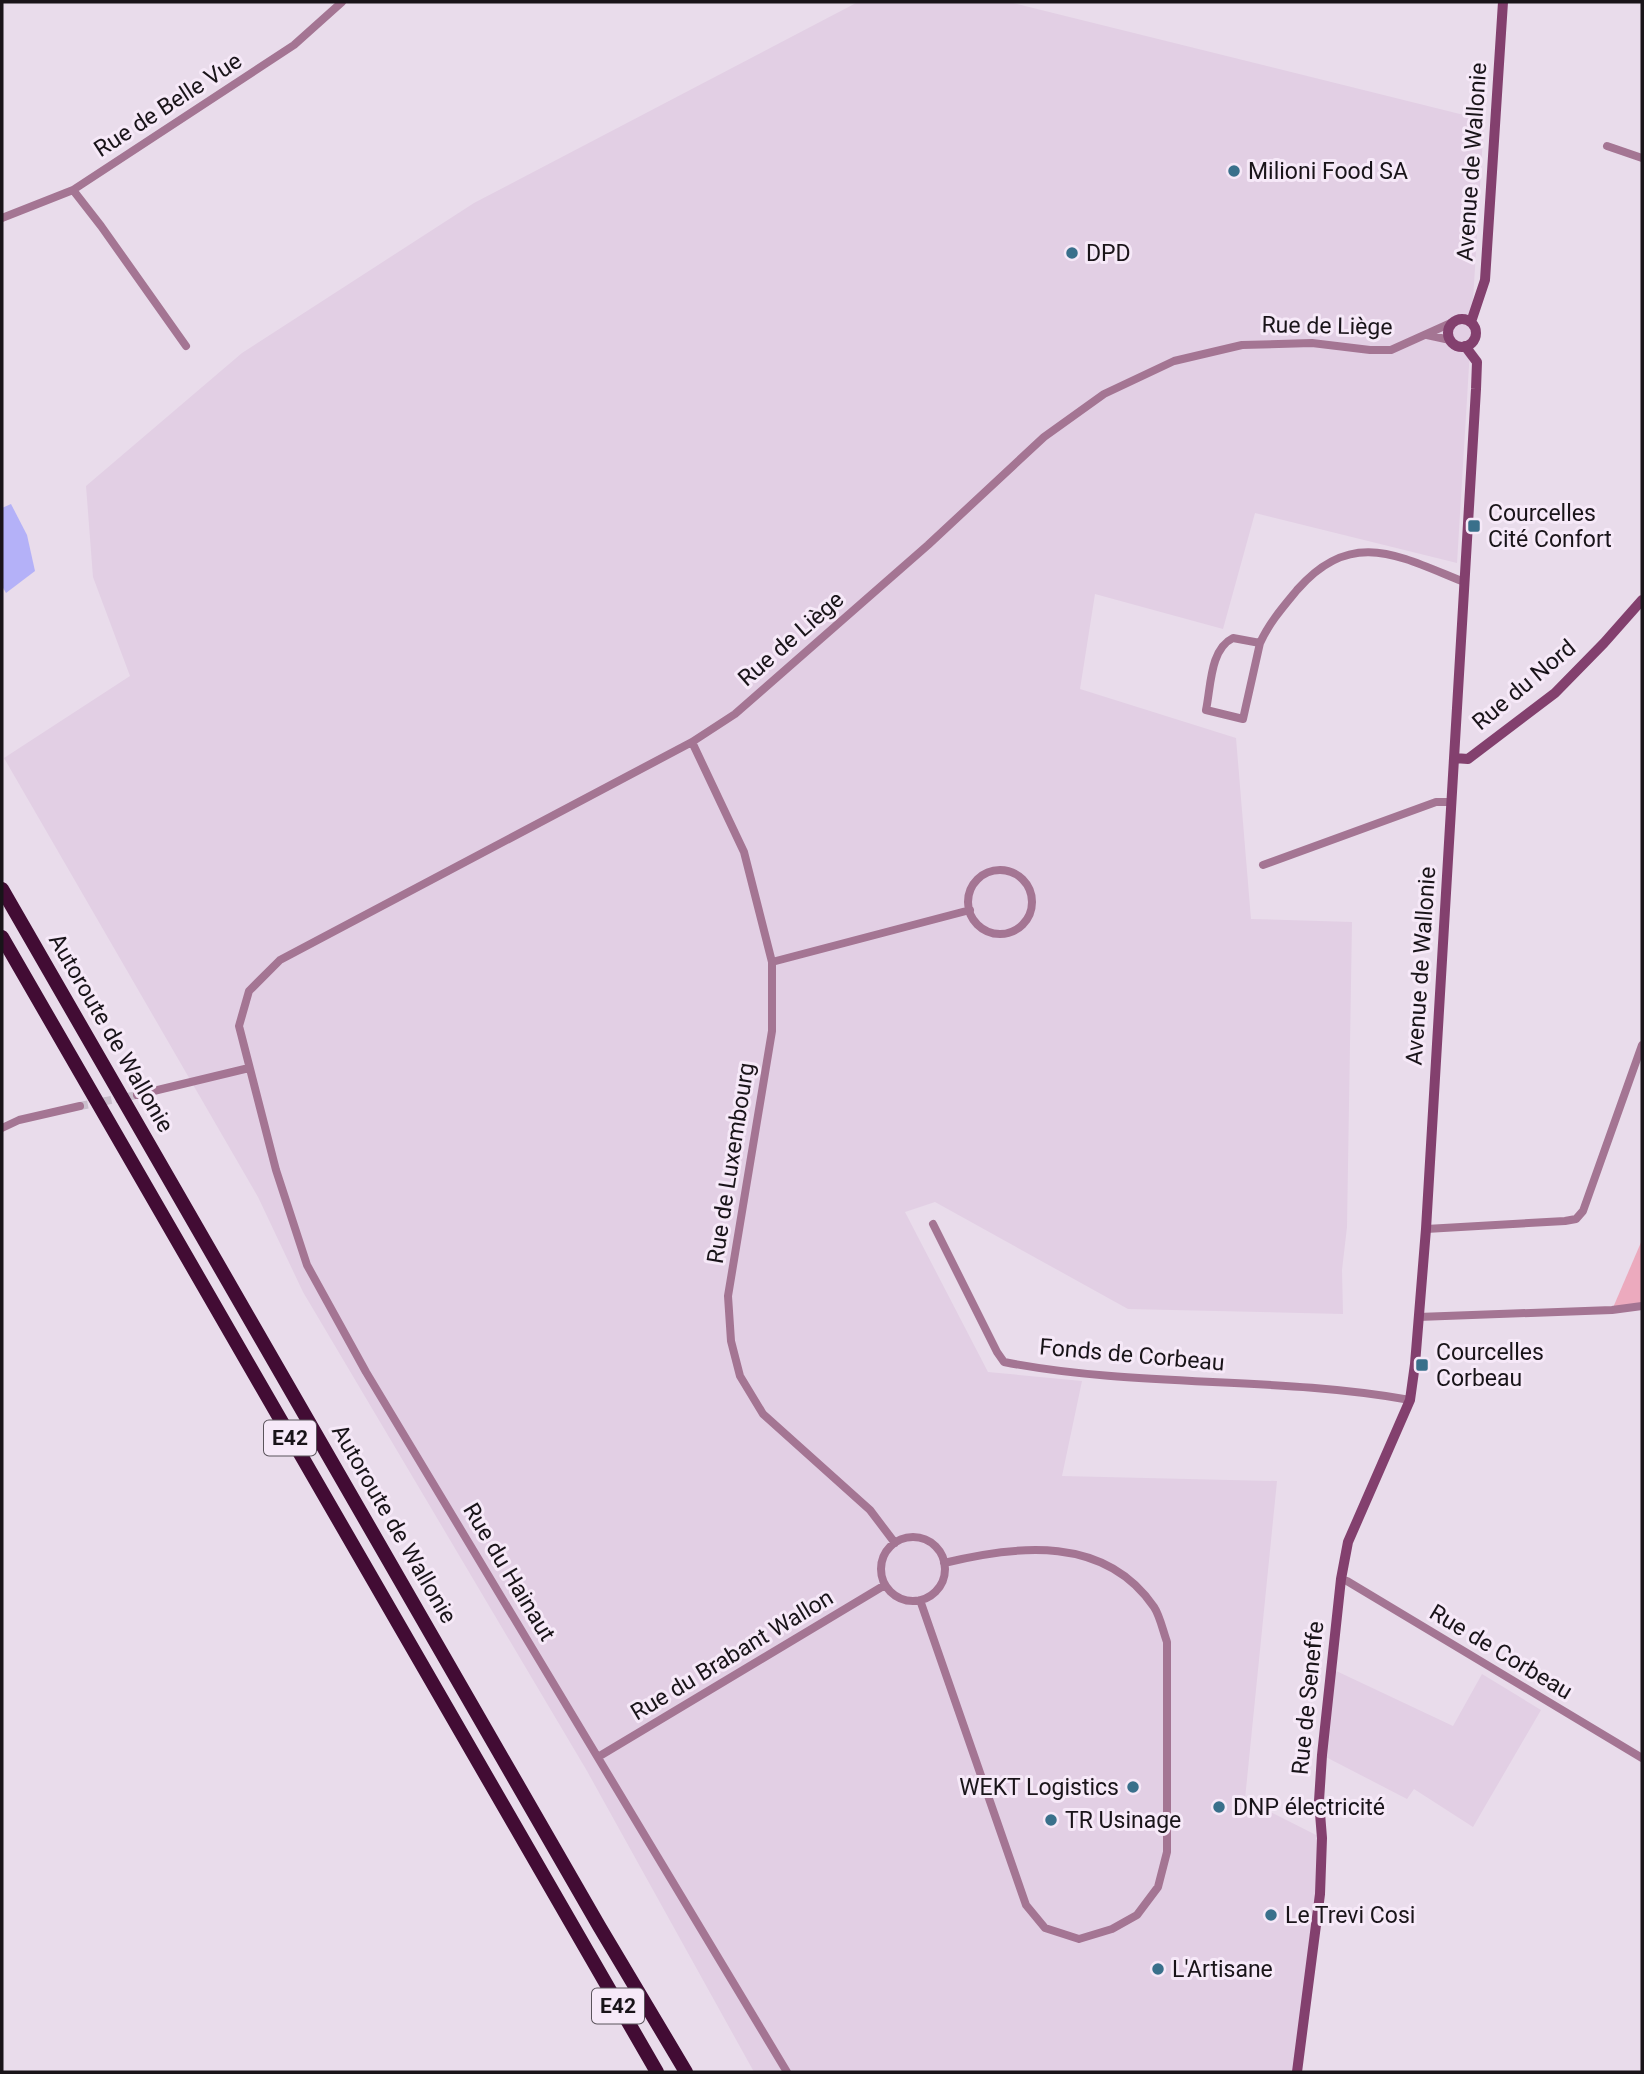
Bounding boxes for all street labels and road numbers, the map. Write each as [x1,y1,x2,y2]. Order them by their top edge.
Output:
street label: Rue de Belle Vue [89,47,247,163]
street label: Avenue de Wallonie [1452,62,1492,262]
street label: Rue de Liège [1261,311,1393,341]
street label: Rue de Liège [733,586,849,692]
street label: Rue du Nord [1467,634,1581,736]
street label: Avenue de Wallonie [1401,866,1441,1066]
street label: Autoroute de Wallonie [43,929,179,1137]
street label: Rue de Luxembourg [702,1061,760,1265]
street label: Fonds de Corbeau [1038,1333,1226,1377]
road number: E42 [264,1420,316,1456]
street label: Autoroute de Wallonie [326,1420,462,1628]
street label: Rue du Hainaut [457,1498,561,1646]
street label: Rue du Brabant Wallon [626,1584,838,1726]
street label: Rue de Corbeau [1425,1599,1577,1705]
street label: Rue de Seneffe [1287,1620,1329,1776]
road number: E42 [592,1988,644,2024]

